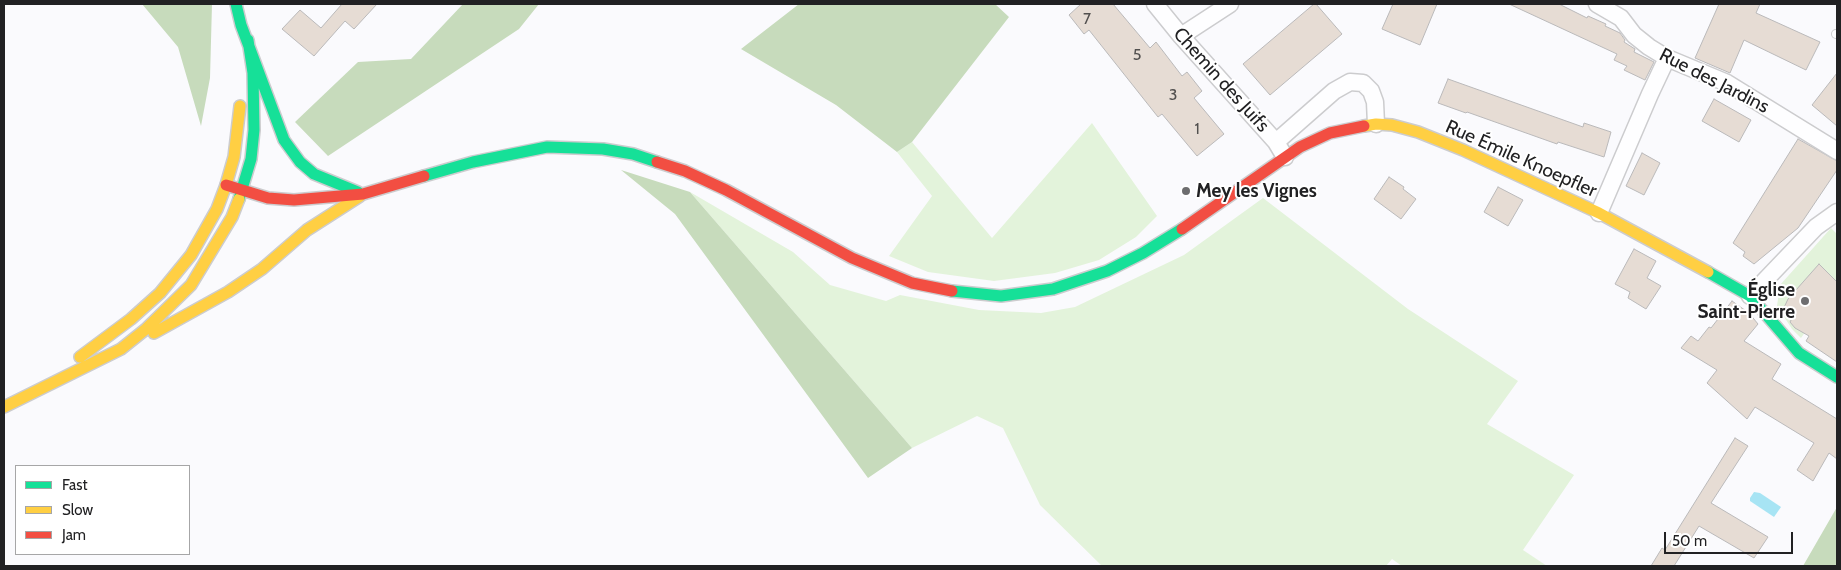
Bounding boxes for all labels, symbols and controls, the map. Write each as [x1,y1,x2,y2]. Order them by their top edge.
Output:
house number: 7 [1083,9,1091,29]
street label: Chemin des Juifs [1168,23,1274,137]
street label: Rue des Jardins [1655,44,1773,118]
house number: 5 [1133,45,1141,65]
house number: 3 [1169,85,1177,105]
street label: Rue Émile Knoepfler [1442,115,1600,203]
house number: 1 [1194,119,1200,139]
place label: Mey les Vignes [1196,180,1317,202]
marker: Mey les Vignes [1180,185,1192,197]
place label: Église Saint-Pierre [1697,279,1795,323]
marker: Église Saint-Pierre [1799,295,1811,307]
legend [15,465,190,555]
text: Fast [62,476,87,494]
text: Slow [62,501,93,519]
scale bar [1666,522,1795,554]
text: Jam [62,526,86,544]
text: 50 m [1672,532,1707,550]

